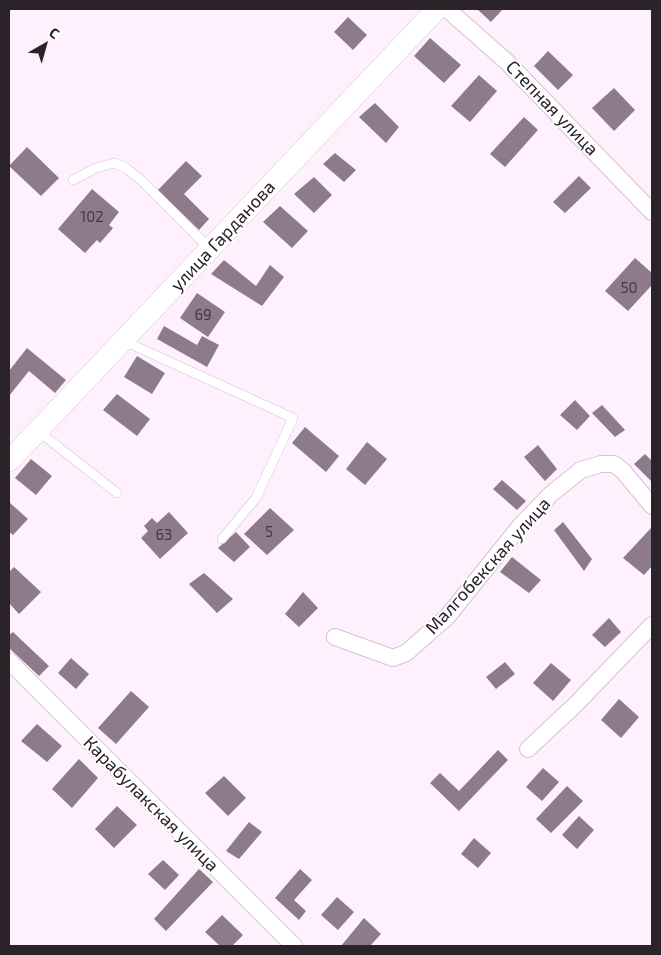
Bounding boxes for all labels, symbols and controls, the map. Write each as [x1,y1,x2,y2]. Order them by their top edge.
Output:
north arrow [20,20,70,70]
text: С [46,24,63,42]
street label: Степная улица [501,56,603,160]
street label: улица Гарданова [166,176,280,296]
house number: 102 [80,208,104,226]
house number: 50 [620,279,638,297]
house number: 69 [194,306,212,324]
street label: Малгобекская улица [421,493,555,639]
house number: 5 [265,523,273,541]
house number: 63 [156,526,172,544]
street label: Карабулакская улица [79,732,223,876]

